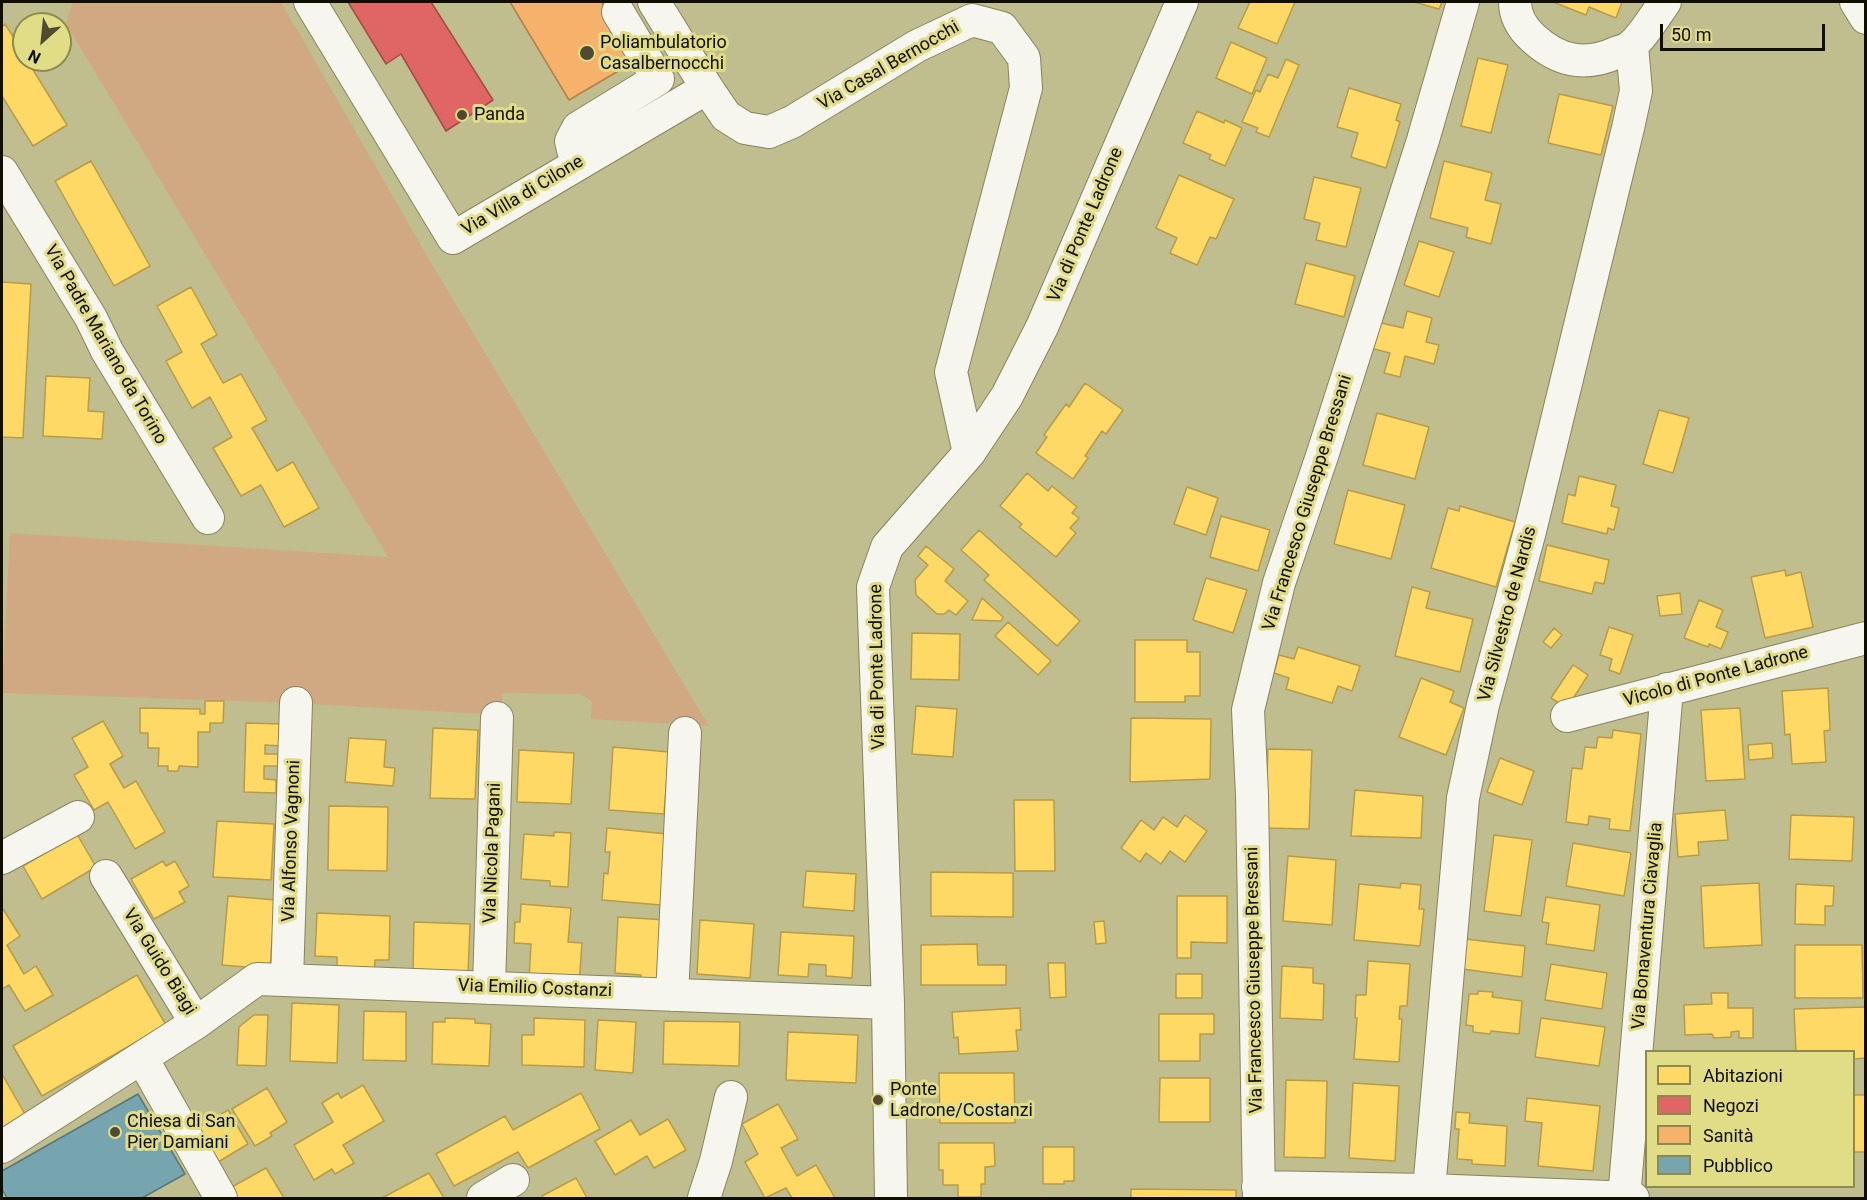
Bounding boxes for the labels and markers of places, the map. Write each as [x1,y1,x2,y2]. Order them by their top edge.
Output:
place label: Poliambulatorio Casalbernocchi [600,32,727,74]
marker: Poliambulatorio Casalbernocchi [578,44,596,62]
place label: Panda [474,104,525,126]
marker: Panda [455,108,469,122]
place label: Ponte Ladrone/Costanzi [890,1079,1033,1122]
marker: Ponte Ladrone/Costanzi [871,1093,885,1107]
place label: Chiesa di San Pier Damiani [127,1111,236,1154]
marker: Chiesa di San Pier Damiani [108,1125,122,1139]

